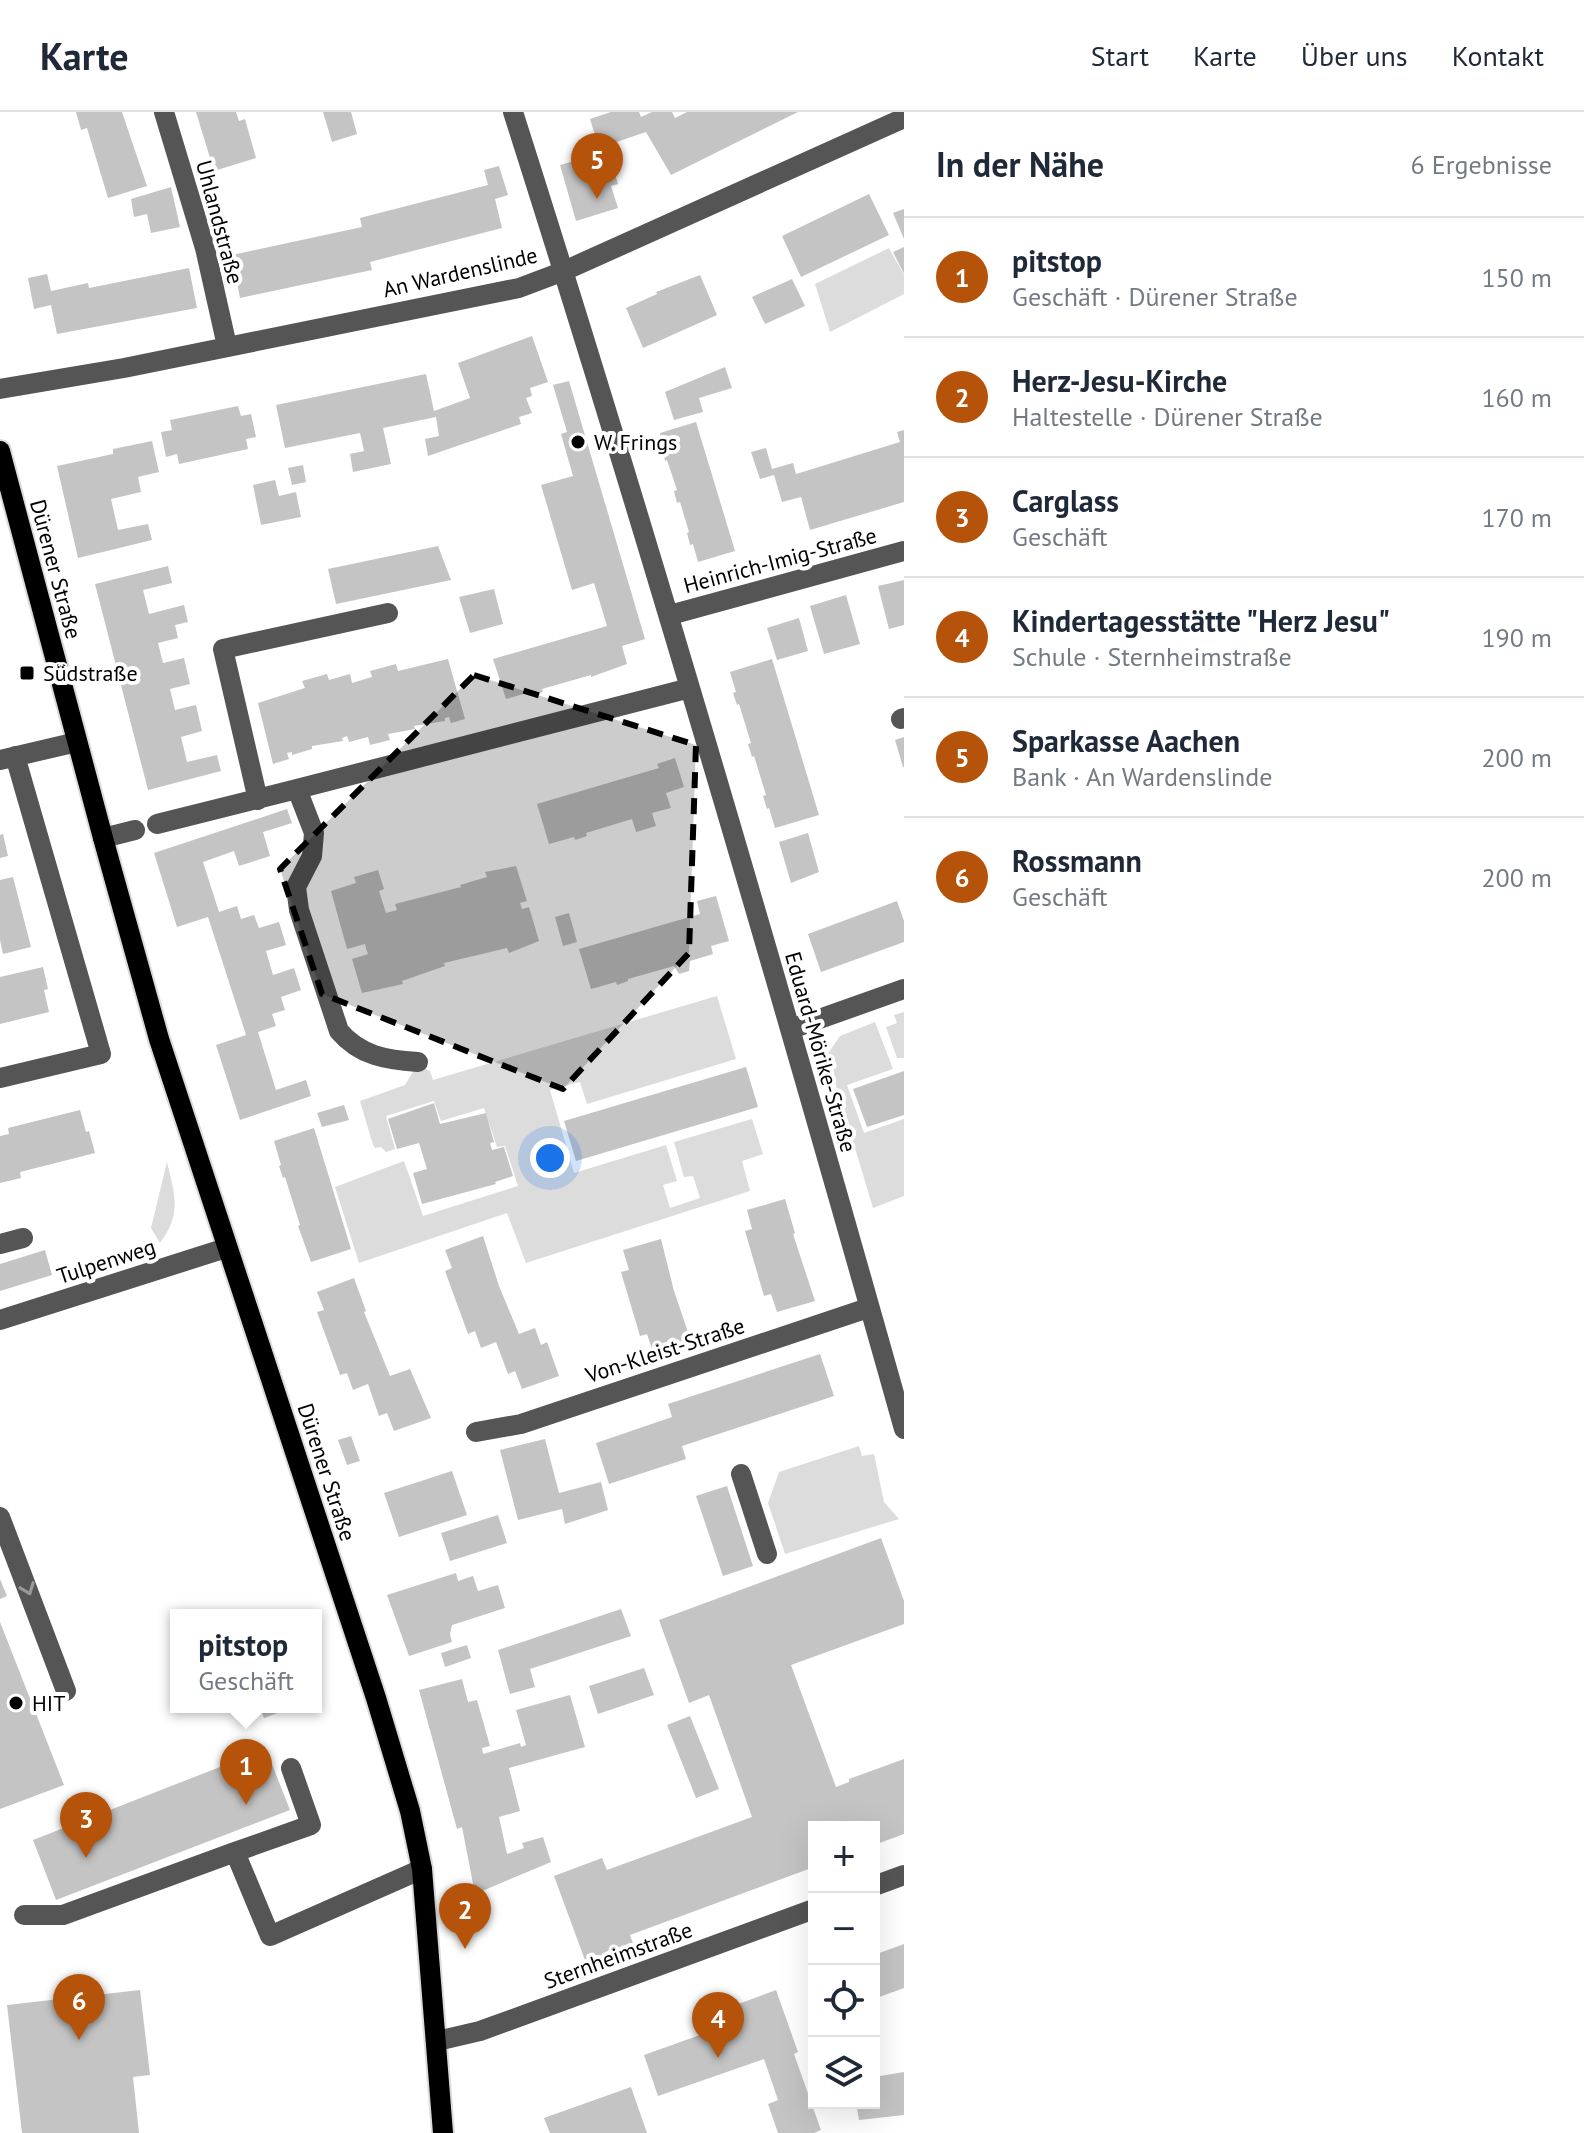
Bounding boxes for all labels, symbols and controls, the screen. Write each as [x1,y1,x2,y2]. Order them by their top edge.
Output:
text: Karte [40,31,129,80]
text: Start [1091,37,1149,74]
text: Karte [1193,37,1257,74]
text: Über uns [1301,37,1408,74]
text: Kontakt [1452,37,1544,74]
pin: 5 [571,133,623,199]
text: In der Nähe [936,142,1104,186]
text: 6 Ergebnisse [1411,148,1552,181]
street label: Uhlandstraße [190,157,250,287]
street label: An Wardenslinde [380,241,540,303]
text: pitstop [1012,241,1102,280]
text: 1 [955,261,969,294]
text: 150 m [1481,261,1552,294]
text: Geschäft · Dürener Straße [1012,280,1298,313]
text: Herz-Jesu-Kirche [1012,361,1227,400]
text: 2 [955,381,969,414]
text: 160 m [1481,381,1552,414]
text: Haltestelle · Dürener Straße [1012,400,1323,433]
place label: W. Frings [594,428,677,456]
marker: W. Frings [569,433,587,451]
text: Carglass [1012,481,1119,520]
street label: Dürener Straße [24,496,88,642]
text: 3 [955,501,969,534]
text: 170 m [1481,501,1552,534]
text: Geschäft [1012,520,1108,553]
street label: Heinrich-Imig-Straße [680,521,880,599]
text: Kindertagesstätte "Herz Jesu" [1012,601,1390,640]
text: 4 [955,621,969,654]
text: 190 m [1481,621,1552,654]
text: Schule · Sternheimstraße [1012,640,1292,673]
place label: Südstraße [43,659,138,687]
marker: Südstraße [18,664,36,682]
text: Sparkasse Aachen [1012,721,1240,760]
text: 5 [955,741,969,774]
text: 200 m [1481,741,1552,774]
text: Bank · An Wardenslinde [1012,760,1272,793]
text: Rossmann [1012,841,1142,880]
text: 6 [955,861,969,894]
text: 200 m [1481,861,1552,894]
text: Geschäft [1012,880,1108,913]
street label: Eduard-Mörike-Straße [779,949,863,1155]
your location [530,1138,570,1178]
street label: Tulpenweg [53,1232,159,1290]
street label: Von-Kleist-Straße [581,1311,748,1389]
street label: Dürener Straße [292,1400,362,1544]
one-way arrow [18,1582,35,1596]
popup [170,1609,322,1713]
text: pitstop [198,1625,288,1664]
text: Geschäft [198,1664,294,1697]
place label: HIT [32,1689,65,1717]
marker: HIT [7,1694,25,1712]
pin: 1 [220,1739,272,1805]
pin: 3 [60,1792,112,1858]
map controls [808,1821,880,2109]
button: + [808,1821,880,1893]
pin: 2 [439,1883,491,1949]
button: − [808,1893,880,1965]
street label: Sternheimstraße [540,1915,696,1995]
button: locate [808,1965,880,2037]
pin: 6 [53,1974,105,2040]
pin: 4 [692,1992,744,2058]
button: layers [808,2037,880,2109]

